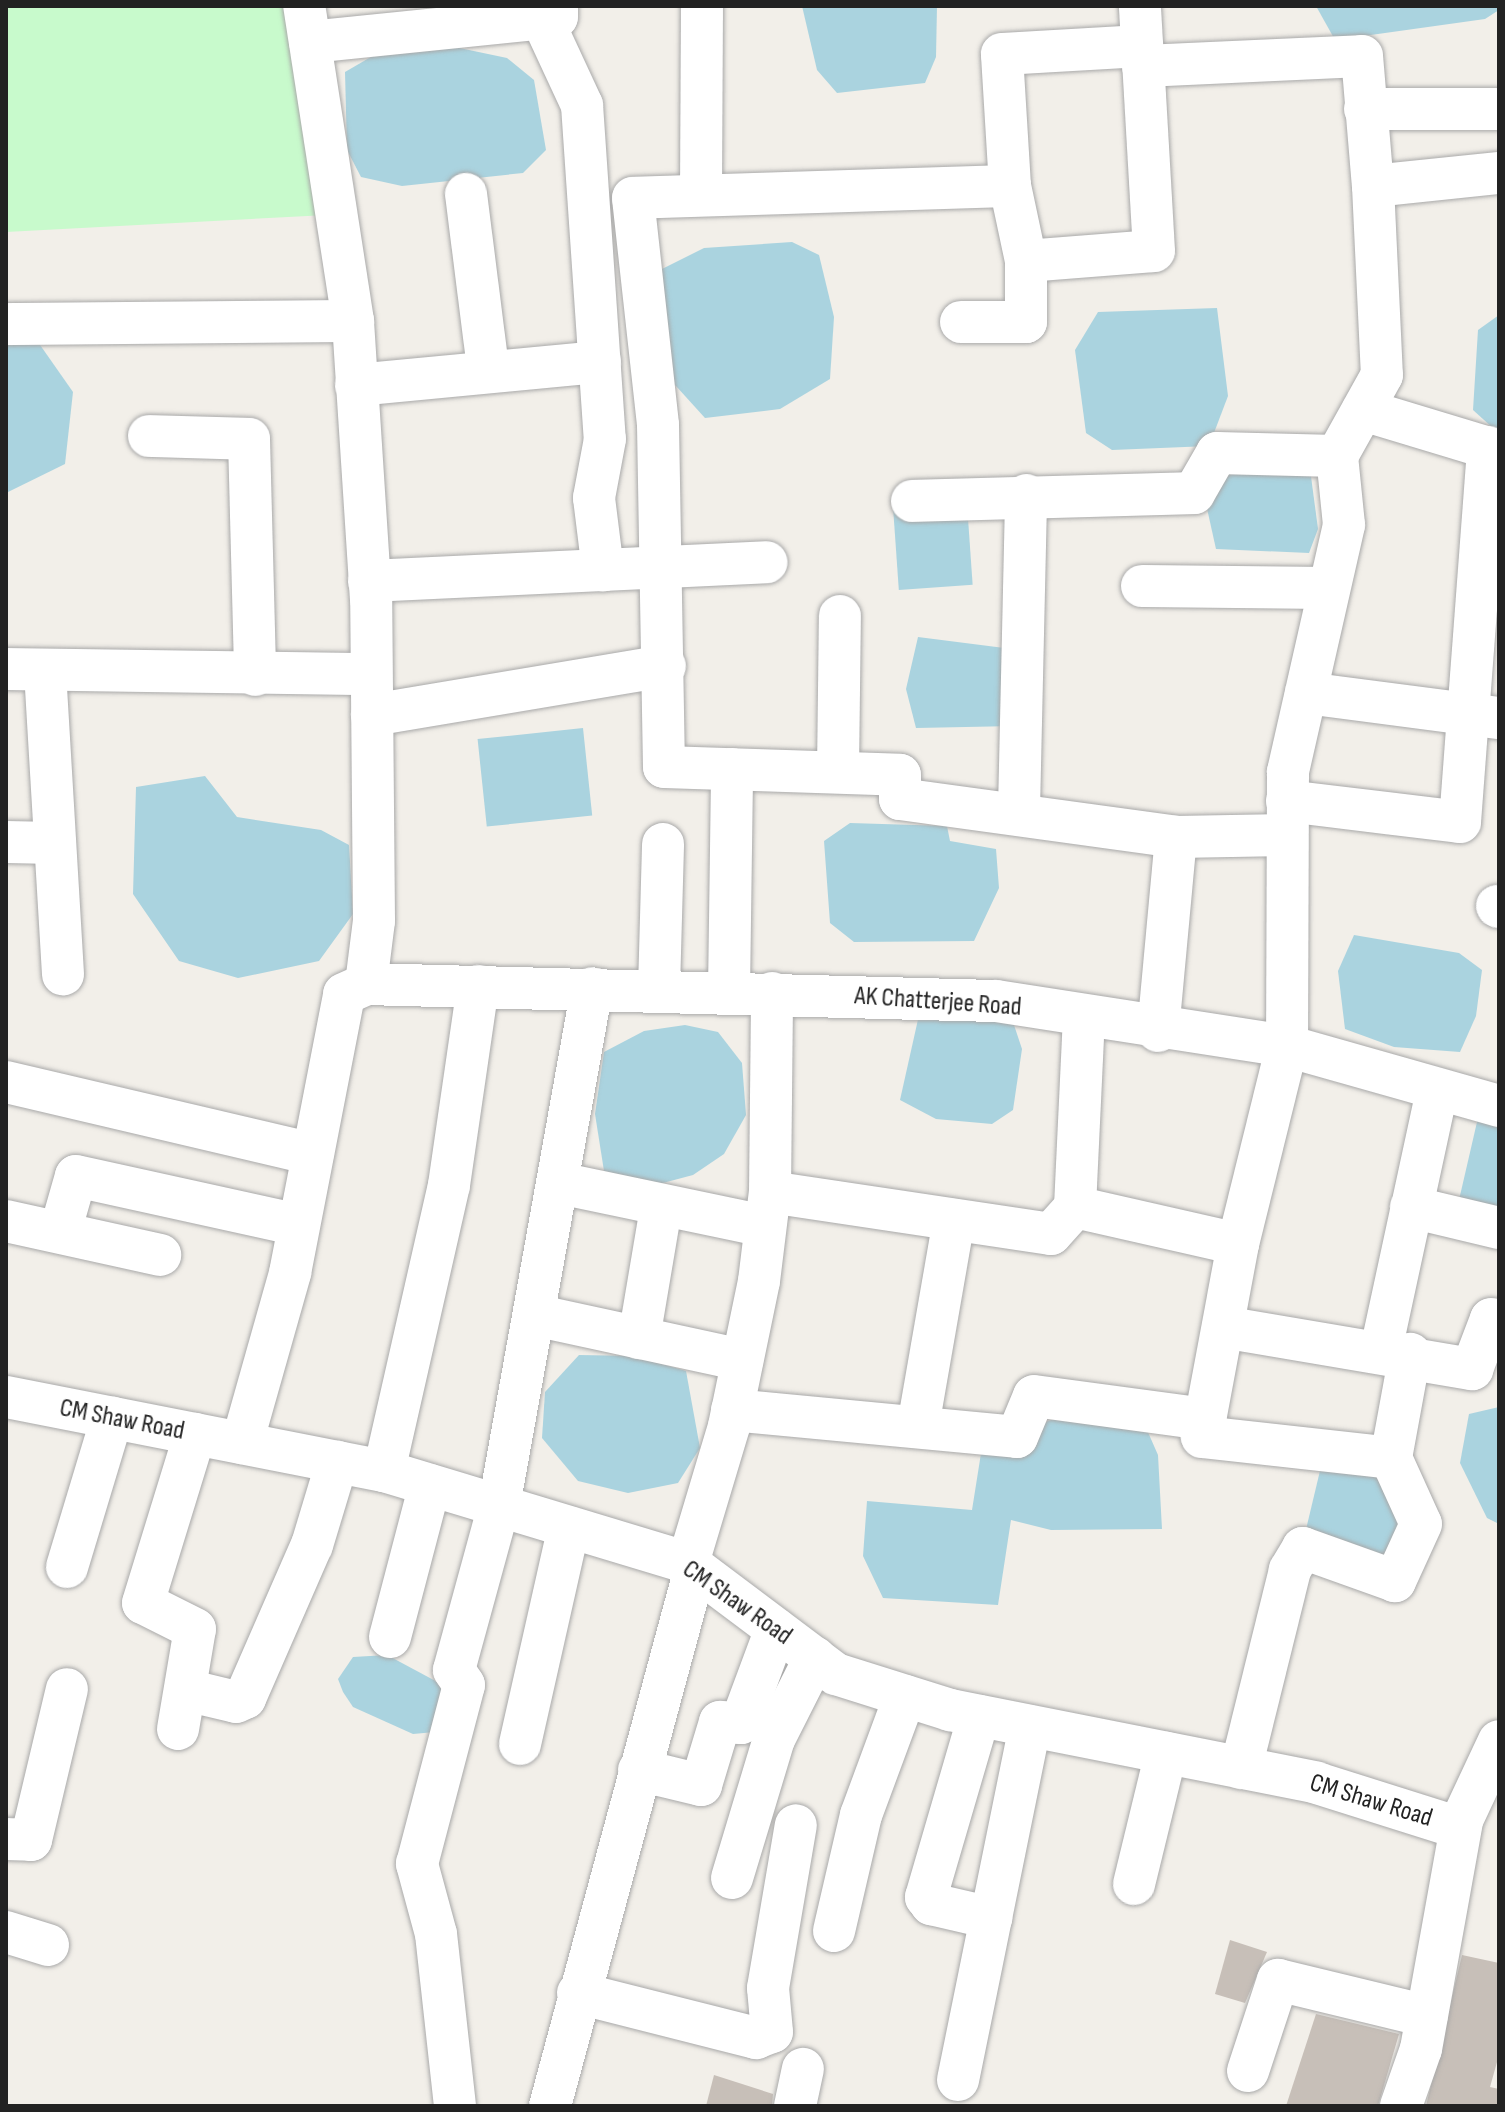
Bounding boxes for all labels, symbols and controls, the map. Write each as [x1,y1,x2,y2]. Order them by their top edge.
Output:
street label: AK Chatterjee Road [853,981,1023,1023]
street label: CM Shaw Road [57,1393,187,1447]
street label: CM Shaw Road [676,1554,798,1652]
street label: CM Shaw Road [1306,1768,1436,1834]

